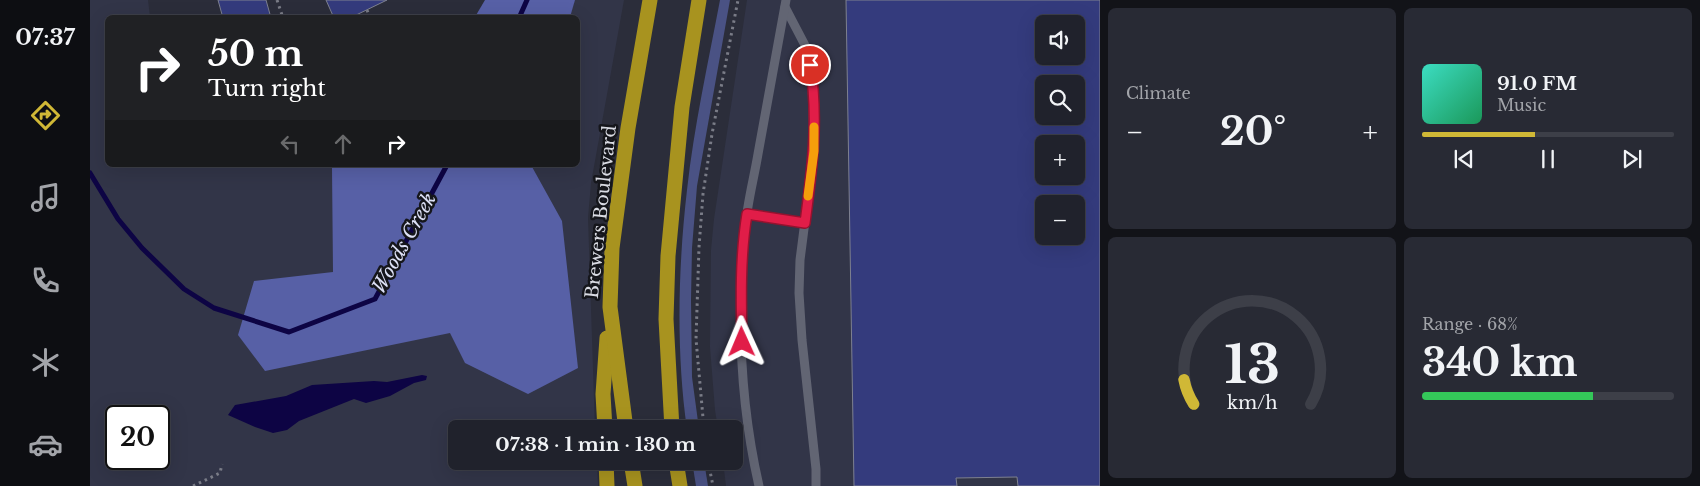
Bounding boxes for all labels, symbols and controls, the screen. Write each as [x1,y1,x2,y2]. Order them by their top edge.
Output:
map controls [1035,15,1085,245]
button: sound [1035,15,1085,65]
text: 07:37 [15,24,75,51]
text: 50 m [208,32,303,75]
icon: right [125,35,190,100]
pin [789,44,831,86]
icon: arrive [796,51,824,79]
text: 91.0 FM [1497,72,1577,95]
text: Turn right [208,75,326,102]
button: search [1035,75,1085,125]
text: Climate [1126,83,1191,103]
text: Music [1497,95,1546,115]
icon: directions [28,98,63,133]
text: 20° [1220,108,1286,155]
text: − [1126,115,1144,150]
text: + [1363,115,1378,150]
street label: Brewers Boulevard [581,124,621,300]
icon: left [276,130,304,158]
icon: ahead [329,130,357,158]
icon: right [382,130,410,158]
button: + [1035,135,1085,185]
icon: previous [1450,145,1478,173]
icon: pause [1534,145,1562,173]
icon: next [1618,145,1646,173]
icon: music [28,180,63,215]
water label: Woods Creek [367,189,441,297]
button: − [1035,195,1085,245]
icon: phone [28,263,63,298]
text: Range · 68% [1422,314,1518,334]
position arrow [715,315,767,367]
text: 13 [1224,333,1280,397]
text: 340 km [1422,339,1578,386]
icon: climate [28,345,63,380]
text: km/h [1227,392,1277,414]
speed limit sign: 20 [105,405,170,470]
icon: car [28,427,63,462]
text: 07:38 · 1 min · 130 m [495,433,696,456]

